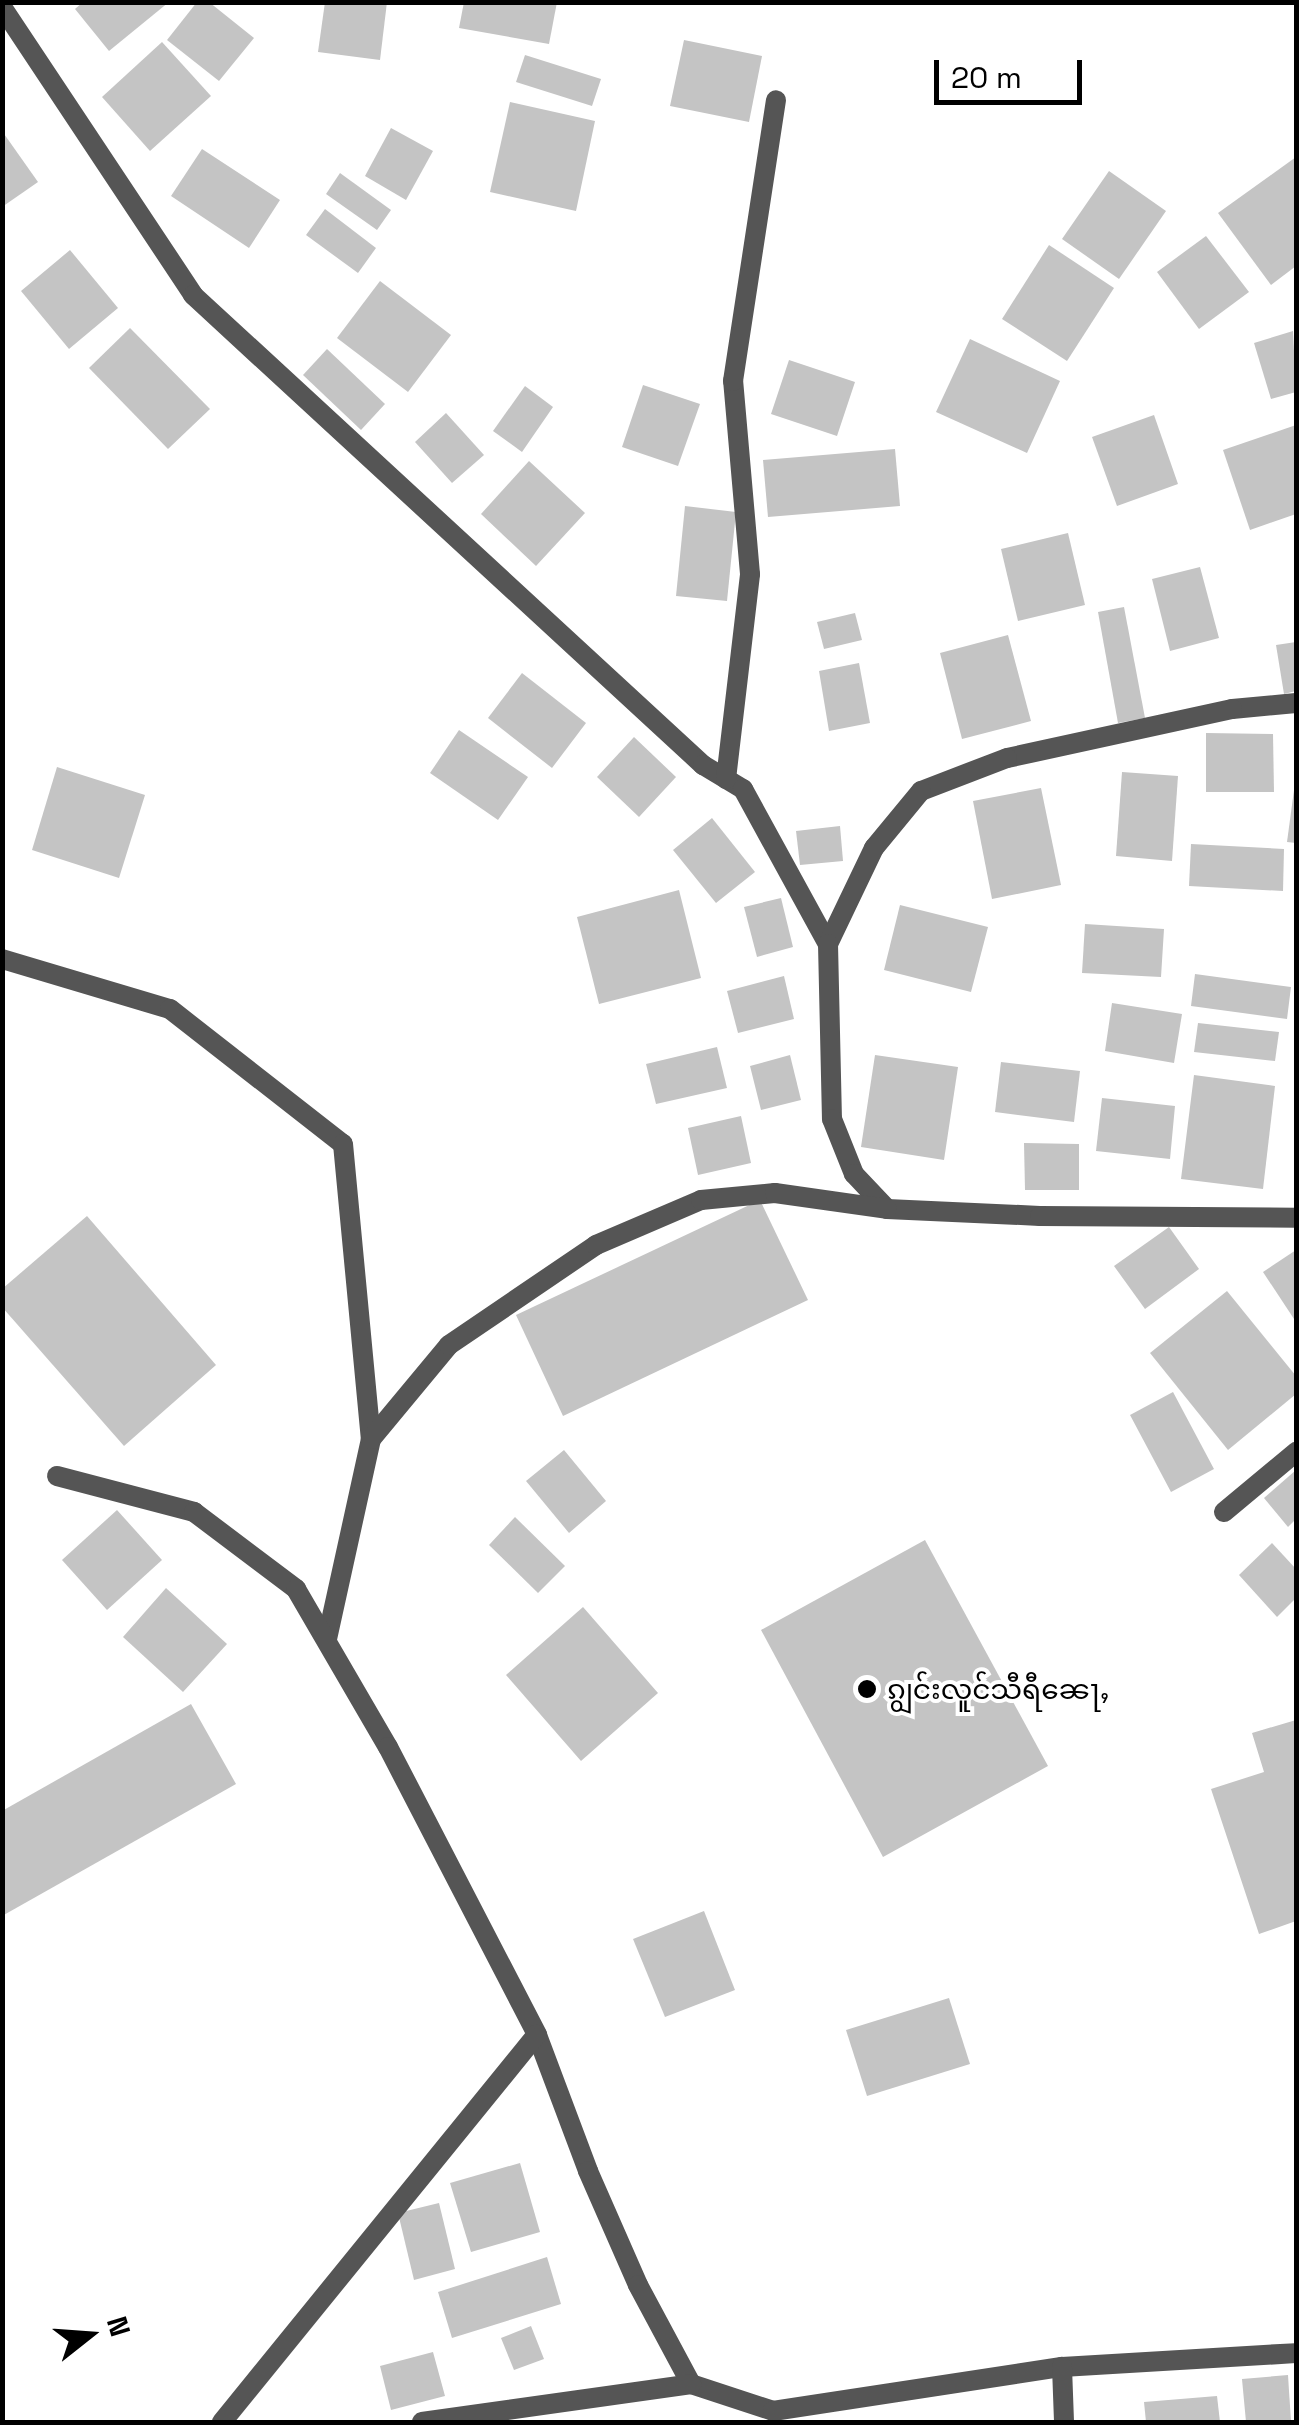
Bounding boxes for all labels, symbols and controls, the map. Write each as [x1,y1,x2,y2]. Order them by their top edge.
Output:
scale bar [939,40,1086,102]
text: 20 m [951,58,1022,97]
place label: ၵျွင်းလူင်သီရီၼေႃႇ [887,1672,1109,1706]
marker: ၵျွင်းလူင်သီရီၼေႃႇ [856,1678,878,1700]
north arrow [40,2285,140,2385]
text: N [99,2312,139,2340]

